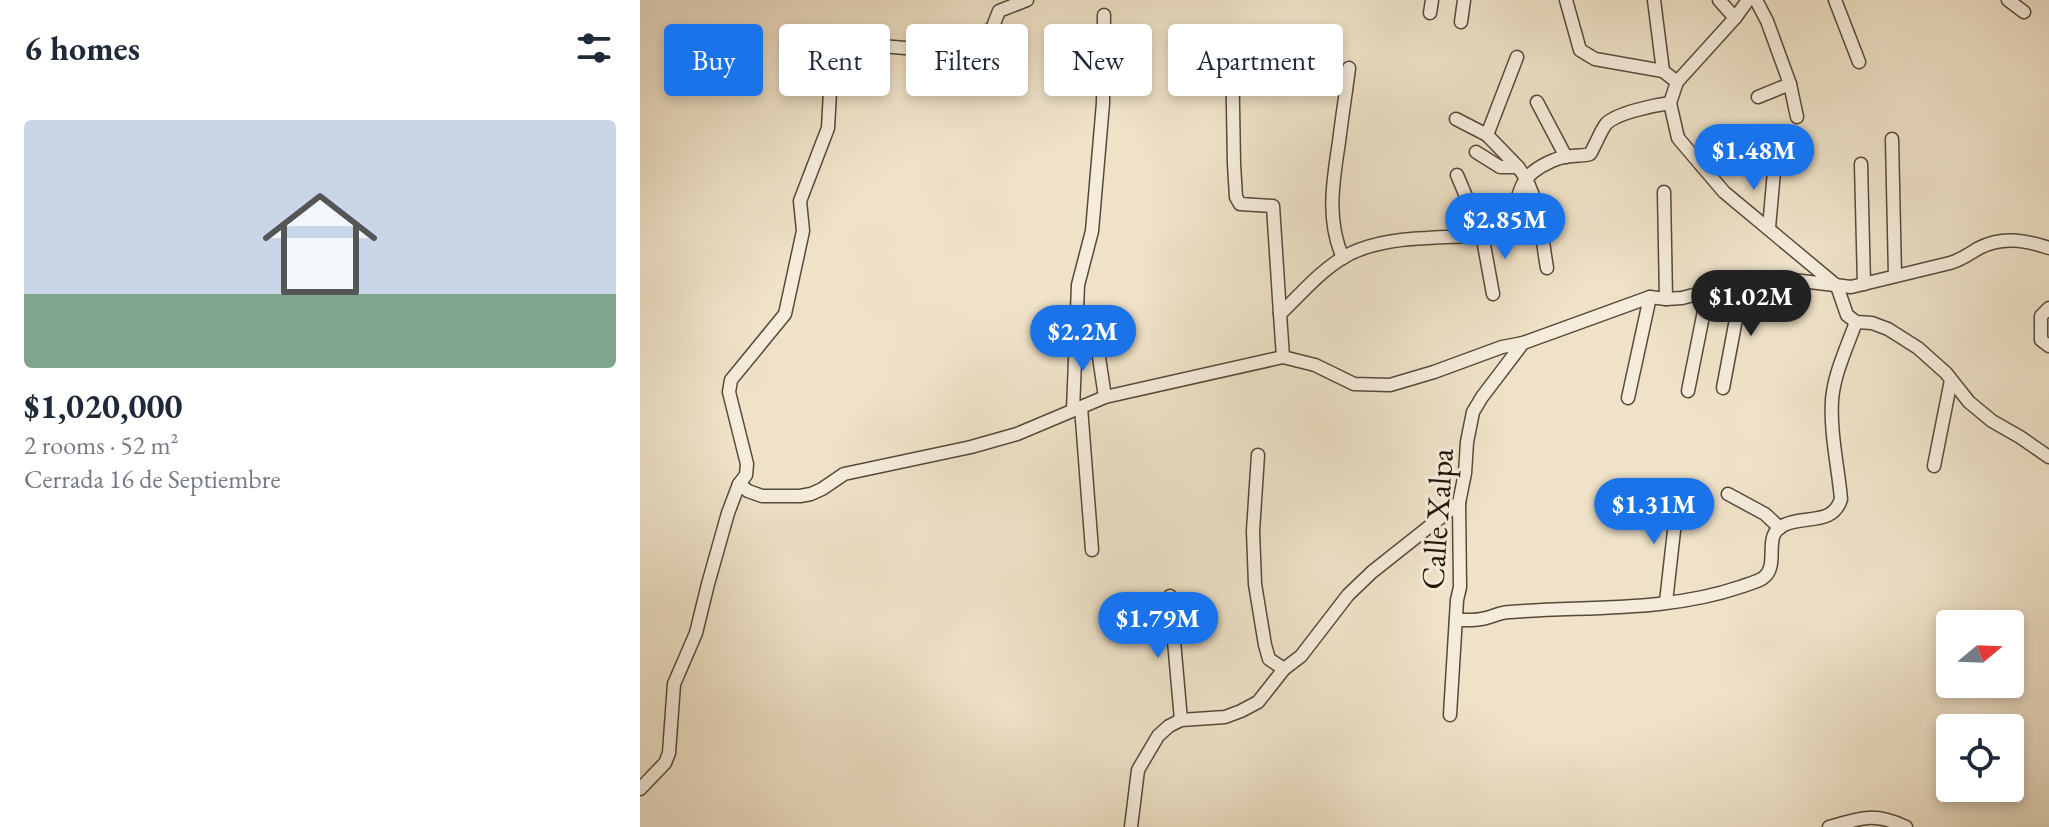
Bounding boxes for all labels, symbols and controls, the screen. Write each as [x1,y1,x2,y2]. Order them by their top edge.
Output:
chip: Buy [664,24,763,96]
chip: Rent [779,24,890,96]
chip: Filters [906,24,1028,96]
chip: New [1044,24,1152,96]
chip: Apartment [1168,24,1343,96]
text: 6 homes [24,26,140,70]
icon: filters [572,26,616,70]
pin: $1.48M [1689,124,1819,192]
text: $1.48M [1712,133,1796,167]
icon: home [248,172,392,316]
pin: $2.85M [1440,193,1570,261]
text: $2.85M [1463,202,1547,236]
pin: $1.02M [1686,270,1816,338]
text: $1.02M [1709,279,1793,313]
pin: $2.2M [1027,305,1139,373]
text: $2.2M [1048,314,1118,348]
text: $1,020,000 [24,384,182,428]
text: 2 rooms · 52 m² [24,428,179,462]
street label: Calle Xalpa [1411,447,1463,591]
text: Cerrada 16 de Septiembre [24,462,281,496]
pin: $1.31M [1589,478,1719,546]
text: $1.31M [1612,487,1696,521]
pin: $1.79M [1093,592,1223,660]
text: $1.79M [1116,601,1200,635]
north arrow [1936,610,2024,698]
map controls [1936,610,2024,802]
button: locate [1936,714,2024,802]

